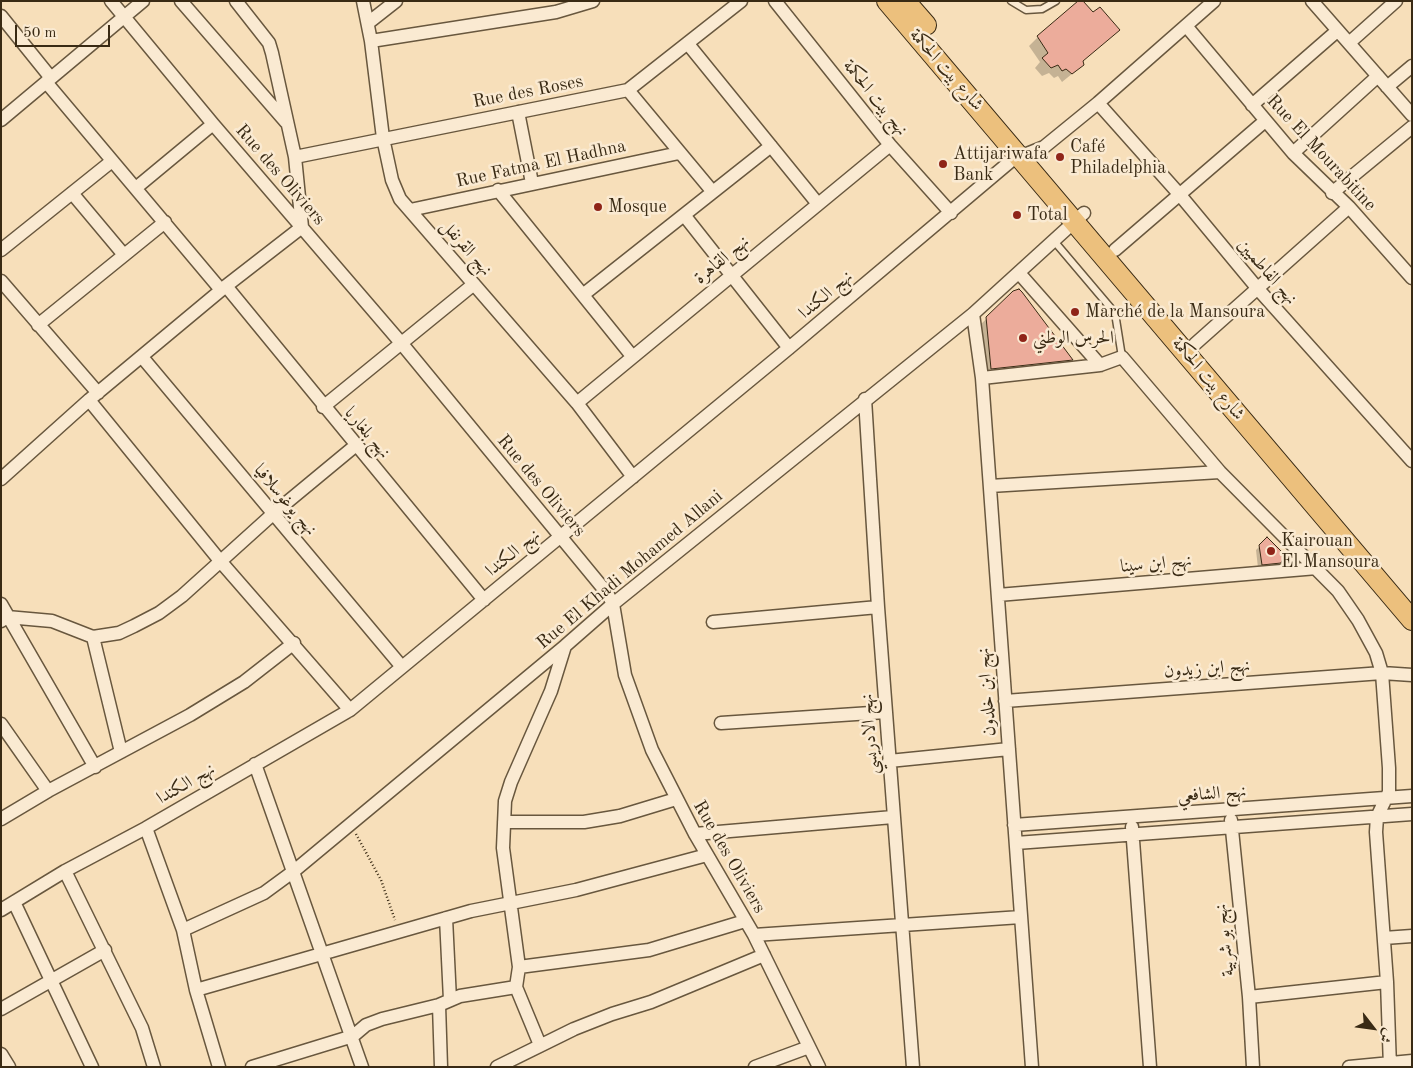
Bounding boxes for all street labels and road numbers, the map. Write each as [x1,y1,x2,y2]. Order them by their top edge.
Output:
street label: شارع بيت الحكمة [904,24,988,116]
street label: نهج بيت الحكمة [838,56,912,140]
street label: Rue des Roses [471,71,585,113]
street label: Rue El Mourabitine [1262,90,1380,216]
street label: Rue des Oliviers [230,120,330,230]
street label: Rue Fatma El Hadhna [454,135,628,193]
street label: نهج القرنفل [436,215,496,281]
street label: نهج القاهرة [690,231,754,289]
street label: نهج الفاطميين [1232,234,1302,310]
street label: نهج الكندا [795,266,857,324]
street label: شارع بيت الحكمة [1167,333,1249,425]
street label: نهج بلغاريا [339,403,395,463]
street label: Rue des Oliviers [492,431,590,541]
street label: نهج يوغوسلافيا [249,460,321,540]
street label: Rue El Khadi Mohamed Allani [533,486,727,654]
street label: نهج الكندا [481,525,545,581]
street label: نهج ابن سينا [1119,550,1193,578]
street label: نهج ابن خلدون [973,647,1001,737]
street label: نهج ابن زيدون [1163,655,1251,683]
street label: نهج الادريسي [856,693,884,775]
street label: نهج الكندا [153,759,219,809]
street label: نهج الشافعي [1177,781,1247,807]
street label: Rue des Oliviers [688,797,770,917]
street label: نهج بو شربية [1210,903,1240,977]

